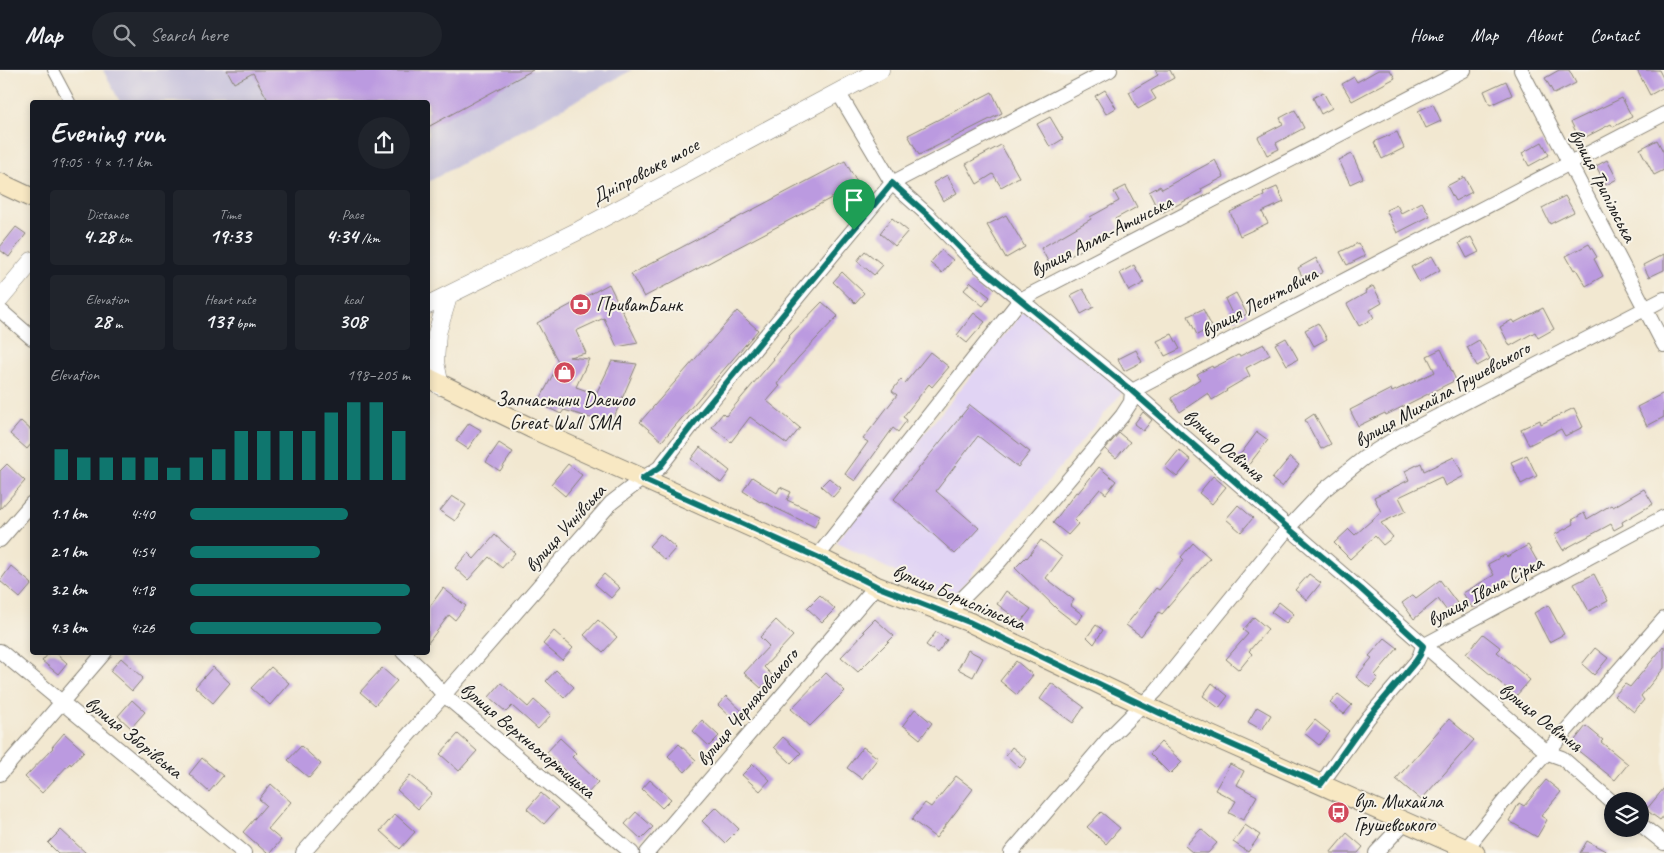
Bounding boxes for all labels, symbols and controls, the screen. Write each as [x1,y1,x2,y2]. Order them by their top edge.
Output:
search box [92,12,442,57]
text: Map [25,20,62,50]
icon: search [110,21,138,49]
text: Search here [150,23,228,47]
text: Home [1410,24,1443,46]
text: Map [1471,24,1498,46]
text: About [1526,24,1562,46]
text: Contact [1590,24,1639,46]
text: Evening run [50,115,165,150]
button: share [358,117,410,169]
street label: вулиця Трипільська [1564,124,1643,247]
street label: Дніпровське шосе [587,131,704,210]
text: 19:05 · 4 × 1.1 km [50,152,152,172]
pin [833,179,875,230]
icon: arrive [840,186,868,214]
street label: вулиця Алма-Атинська [1026,189,1178,283]
text: Distance [86,206,128,223]
text: Time [219,206,241,223]
text: Pace [342,206,363,223]
text: 4.28 [83,223,115,249]
text: 19:33 [209,223,251,249]
text: 4:34 [326,223,358,249]
text: km [115,230,132,247]
text: /km [358,230,380,247]
street label: вулиця Леонтовича [1197,260,1323,343]
text: Elevation [86,291,129,308]
text: Heart rate [204,291,256,308]
text: kcal [343,291,362,308]
bank icon: ПриватБанк [568,292,592,316]
place label: ПриватБанк [596,292,684,317]
text: 28 [92,308,111,334]
text: 137 [205,308,233,334]
text: 308 [338,308,367,334]
text: m [111,315,122,332]
text: bpm [233,315,255,332]
street label: вулиця Михайла Грушевського [1350,334,1536,453]
shop icon: Запчастини Daewoo Great Wall SMA [553,361,577,385]
text: Elevation [50,365,99,385]
text: 198–205 m [347,365,410,385]
place label: Запчастини Daewoo Great Wall SMA [495,387,635,435]
street label: вулиця Освітня [1178,403,1270,487]
street label: вулиця Учнівська [519,478,612,577]
text: 1.1 km [50,504,87,524]
text: 4:40 [130,504,155,524]
text: 2.1 km [50,542,87,562]
text: 4:54 [130,542,155,562]
street label: вулиця Івана Сірка [1423,549,1548,632]
street label: вулиця Бориспільська [889,558,1030,637]
text: 3.2 km [50,580,87,600]
text: 4:18 [130,580,155,600]
text: 4.3 km [50,618,87,638]
text: 4:26 [130,618,155,638]
street label: вулиця Черняховського [690,641,805,771]
street label: вулиця Верхньохортицька [455,676,602,805]
street label: вулиця Освітня [1494,677,1588,758]
street label: вулиця Зборівська [80,690,189,785]
place label: вул. Михайла Грушевського [1354,789,1444,837]
map controls [1604,792,1649,837]
button: layers [1604,792,1649,837]
bus stop icon: вул. Михайла Грушевського [1326,801,1350,825]

